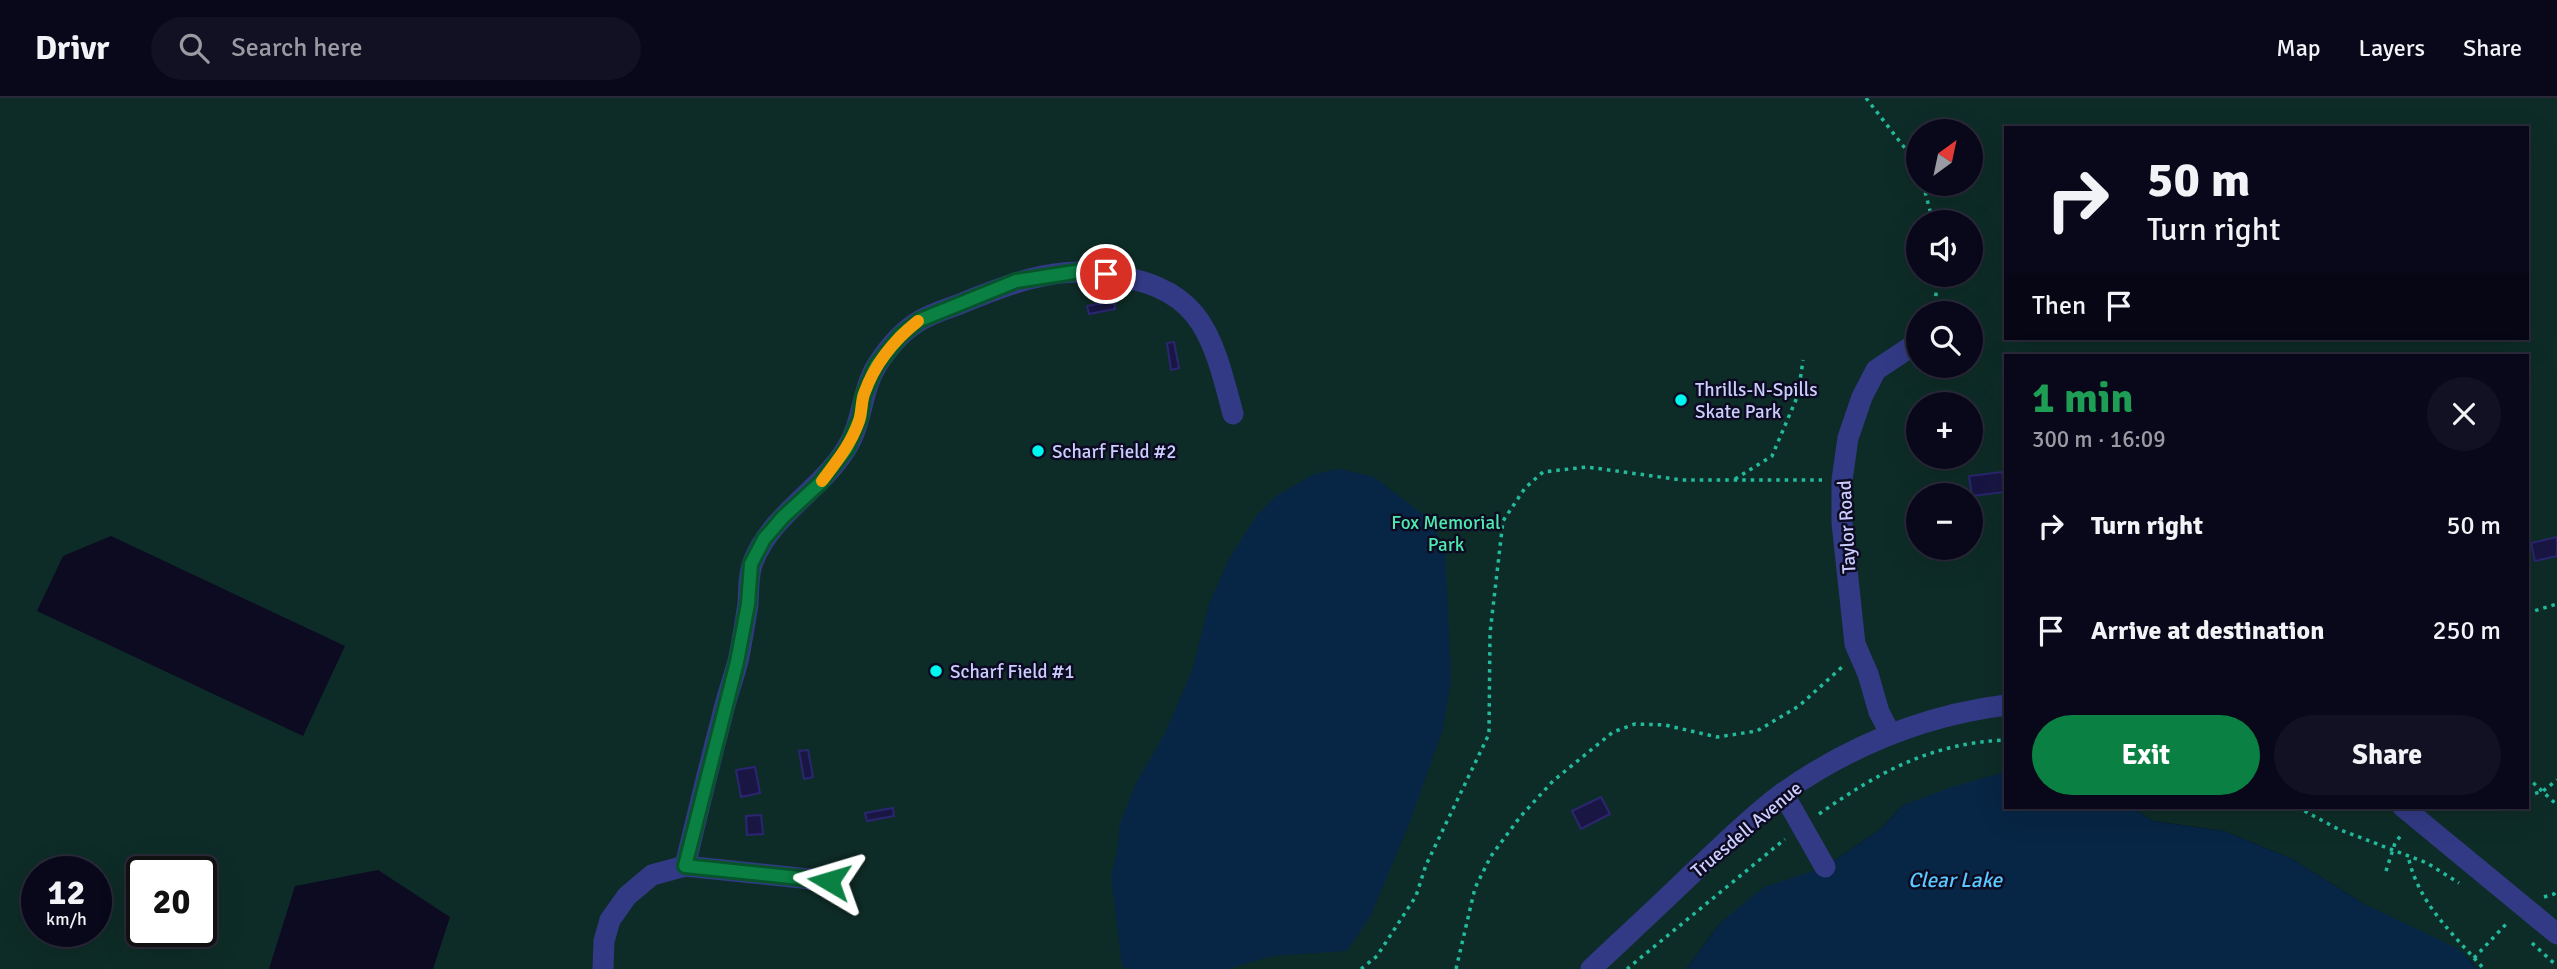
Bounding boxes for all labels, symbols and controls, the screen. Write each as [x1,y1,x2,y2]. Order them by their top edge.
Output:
search box [151,17,641,80]
text: Drivr [35,28,109,69]
icon: search [175,29,213,67]
text: Search here [231,32,362,64]
text: Map [2276,33,2321,63]
text: Layers [2359,33,2425,63]
text: Share [2463,33,2522,63]
north arrow [1906,119,1983,196]
map controls [1906,119,1983,560]
text: 50 m [2147,150,2250,210]
icon: right [2032,154,2123,245]
button: sound [1906,210,1983,287]
text: Turn right [2147,210,2280,249]
pin [1076,244,1136,304]
icon: arrive [1087,255,1125,293]
icon: arrive [2100,287,2138,325]
text: Then [2032,290,2086,322]
button: search [1906,301,1983,378]
text: 1 min [2032,373,2133,424]
button: close [2427,377,2501,451]
place label: Thrills-N-Spills Skate Park [1695,378,1818,424]
marker: Thrills-N-Spills Skate Park [1673,392,1689,408]
button: + [1906,392,1983,469]
text: 300 m · 16:09 [2032,425,2166,454]
place label: Scharf Field #2 [1052,440,1176,464]
marker: Scharf Field #2 [1030,443,1046,459]
street label: Taylor Road [1833,480,1861,574]
button: − [1906,483,1983,560]
icon: right [2032,507,2070,545]
text: Turn right [2091,510,2203,542]
text: 50 m [2446,510,2501,542]
park label: Fox Memorial Park [1391,511,1501,557]
icon: arrive [2032,612,2070,650]
text: Arrive at destination [2091,615,2324,647]
text: 250 m [2432,615,2501,647]
place label: Scharf Field #1 [950,660,1074,684]
marker: Scharf Field #1 [928,663,944,679]
button: Exit [2032,715,2260,795]
button: Share [2274,715,2501,795]
street label: Truesdell Avenue [1686,776,1807,883]
position arrow [792,844,866,918]
speed limit sign: 20 [126,856,217,947]
water label: Clear Lake [1908,867,2004,893]
text: 12 [48,871,85,914]
text: km/h [46,908,87,930]

